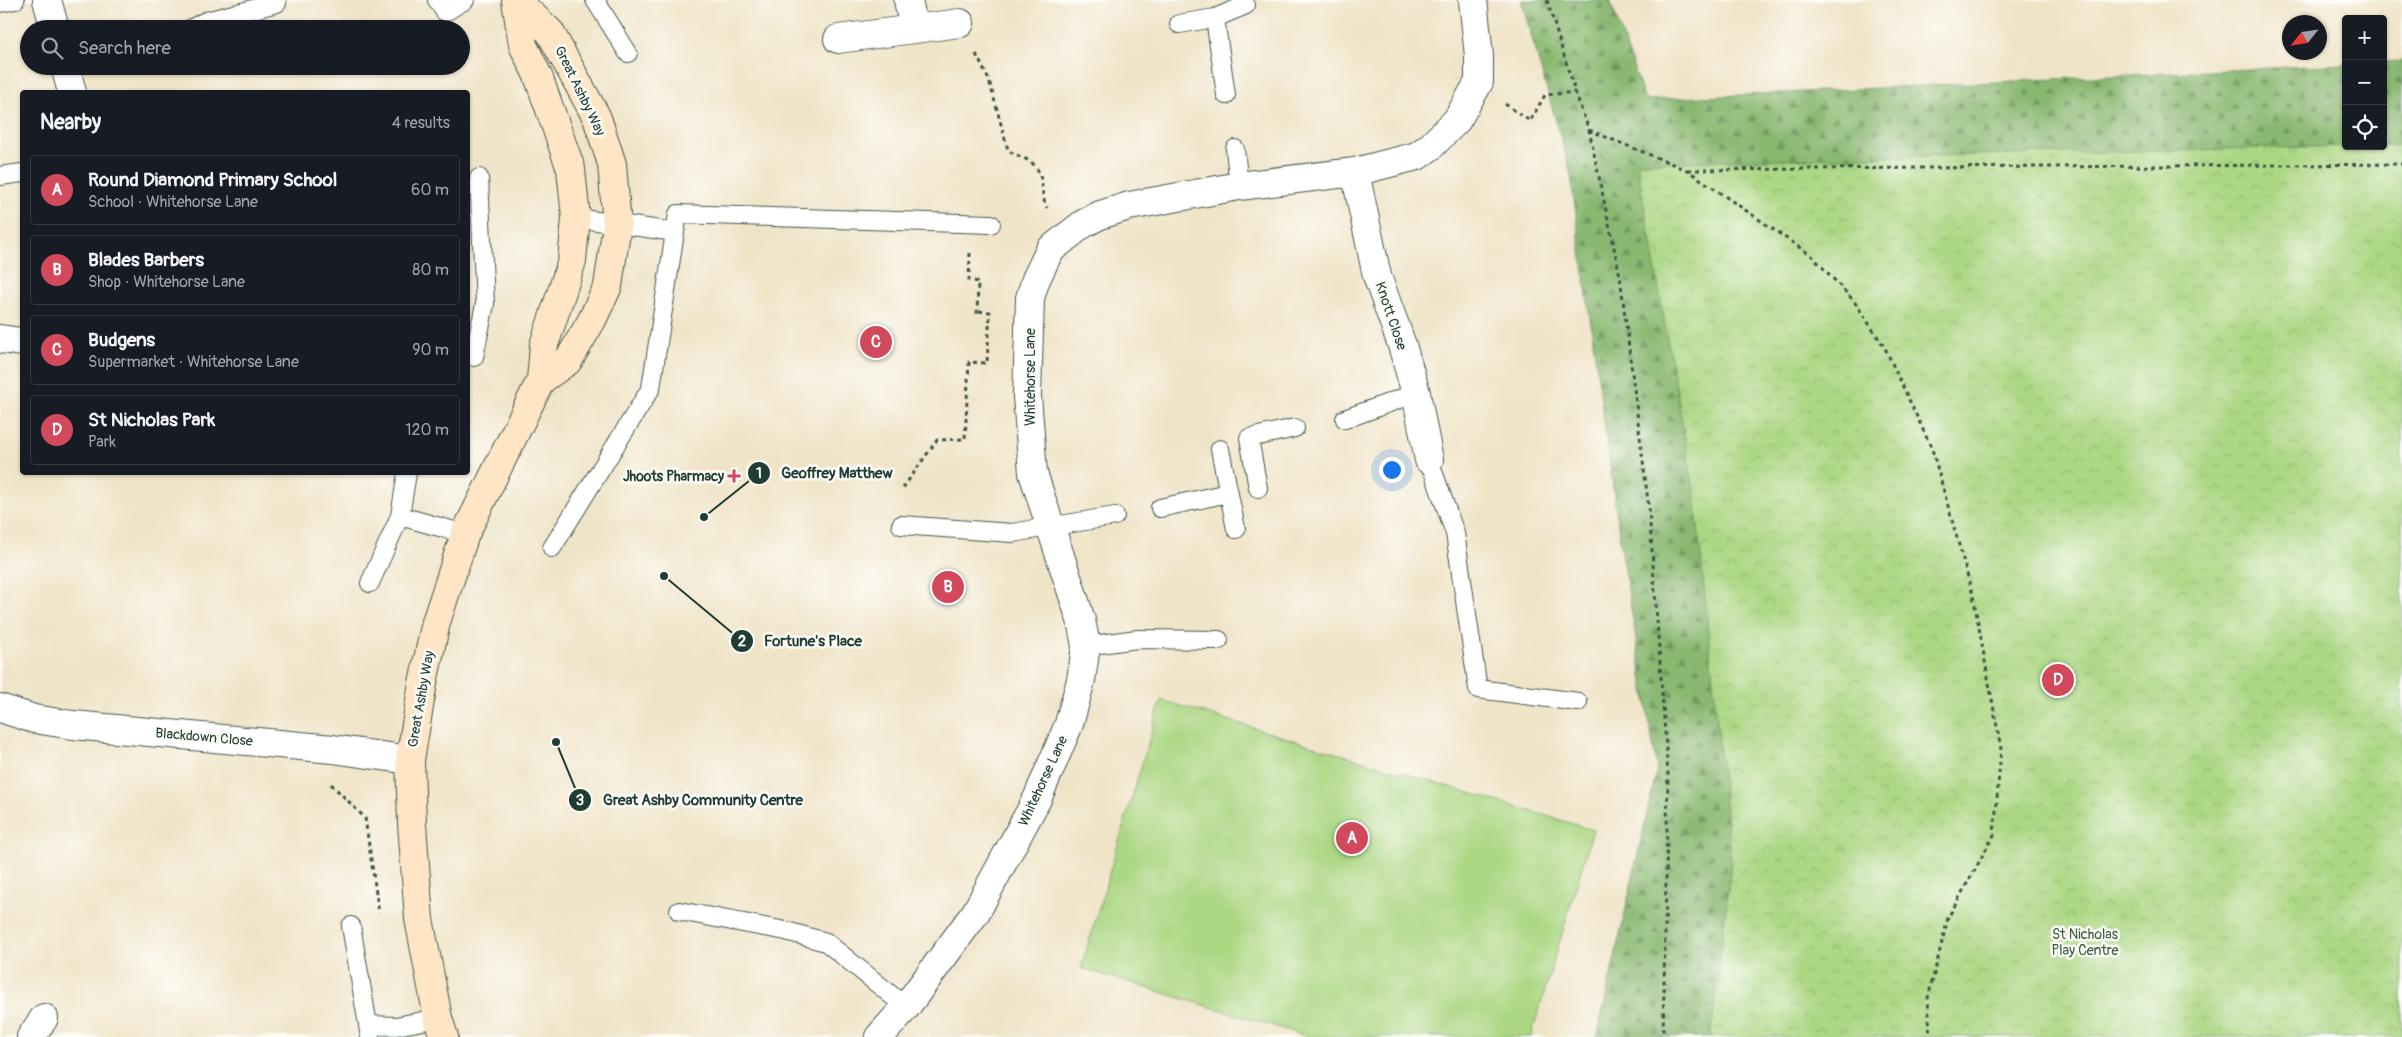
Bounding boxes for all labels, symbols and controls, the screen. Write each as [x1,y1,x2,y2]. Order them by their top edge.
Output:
north arrow [2282,15,2327,60]
map controls [2342,15,2387,150]
button: + [2342,15,2387,60]
search box [20,20,470,75]
icon: search [38,34,66,62]
text: Search here [78,36,171,60]
street label: Great Ashby Way [551,43,609,139]
button: − [2342,60,2387,105]
button: locate [2342,105,2387,150]
text: Nearby [40,109,101,136]
text: 4 results [392,113,450,133]
text: Round Diamond Primary School [88,168,337,192]
text: A [52,180,62,200]
text: 60 m [411,180,449,200]
text: School · Whitehorse Lane [88,192,258,212]
text: Blades Barbers [88,248,204,272]
text: B [52,260,62,280]
text: 80 m [412,260,449,280]
text: Shop · Whitehorse Lane [88,272,245,292]
street label: Knott Close [1371,280,1411,352]
pin: C [860,323,892,361]
text: Budgens [88,328,155,352]
street label: Whitehorse Lane [1022,328,1039,426]
text: C [52,340,62,360]
text: 90 m [412,340,449,360]
text: Supermarket · Whitehorse Lane [88,352,299,372]
text: St Nicholas Park [88,408,215,432]
text: D [52,420,62,440]
text: 120 m [405,420,449,440]
text: Park [88,432,116,452]
your location [1379,457,1405,483]
callout: Geoffrey Matthew [747,458,903,488]
text: 1 [756,464,762,483]
text: Geoffrey Matthew [781,464,894,483]
place label: Jhoots Pharmacy [623,468,724,485]
marker: Jhoots Pharmacy [728,470,740,482]
pin: B [932,568,964,606]
callout: Fortune's Place [729,626,872,656]
text: 2 [738,632,746,651]
text: Fortune's Place [764,632,863,651]
street label: Great Ashby Way [404,649,438,749]
pin: D [2042,661,2074,699]
street label: Blackdown Close [155,724,254,750]
street label: Whitehorse Lane [1015,733,1071,829]
callout: Great Ashby Community Centre [568,785,813,815]
text: 3 [576,791,584,810]
text: Great Ashby Community Centre [603,791,804,810]
pin: A [1336,819,1368,857]
park label: St Nicholas Play Centre [2052,926,2119,959]

